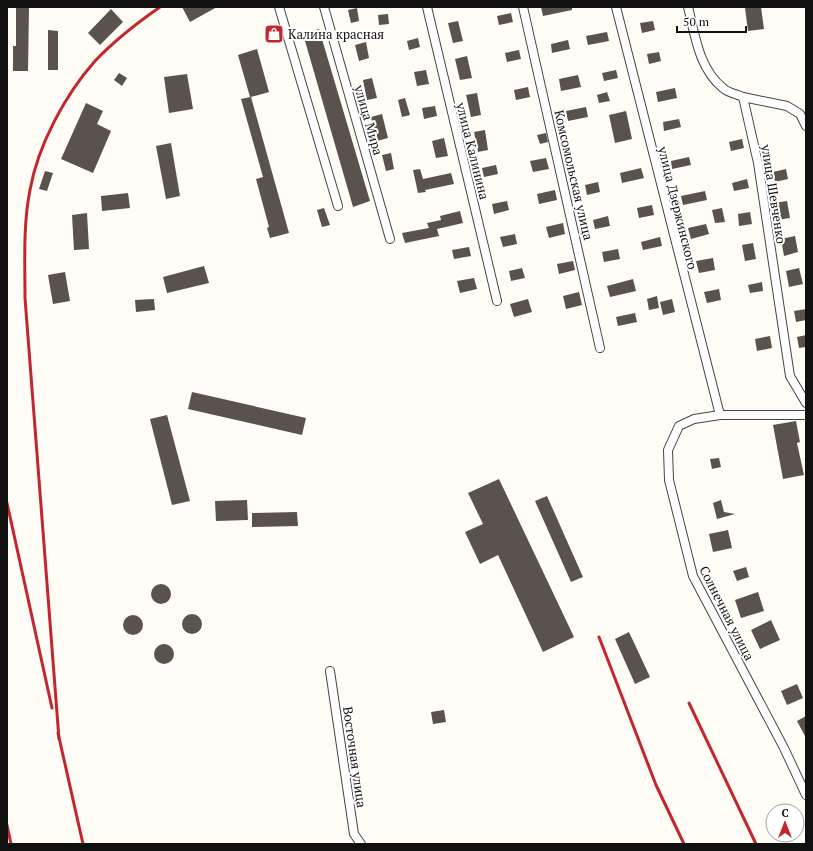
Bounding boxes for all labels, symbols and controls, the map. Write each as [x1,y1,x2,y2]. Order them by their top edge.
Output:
scale bar [677,8,746,34]
text: 50 m [683,14,710,29]
shop icon: Калина красная [263,23,285,45]
place label: Калина красная [288,25,384,43]
street label: улица Мира [350,82,388,158]
street label: улица Калинина [452,100,494,202]
street label: Комсомольская улица [550,108,598,242]
street label: улица Шевченко [757,142,791,245]
street label: улица Дзержинского [654,144,702,271]
street label: Солнечная улица [695,563,759,664]
street label: Восточная улица [339,705,371,809]
north arrow [765,803,805,843]
text: С [781,806,789,820]

